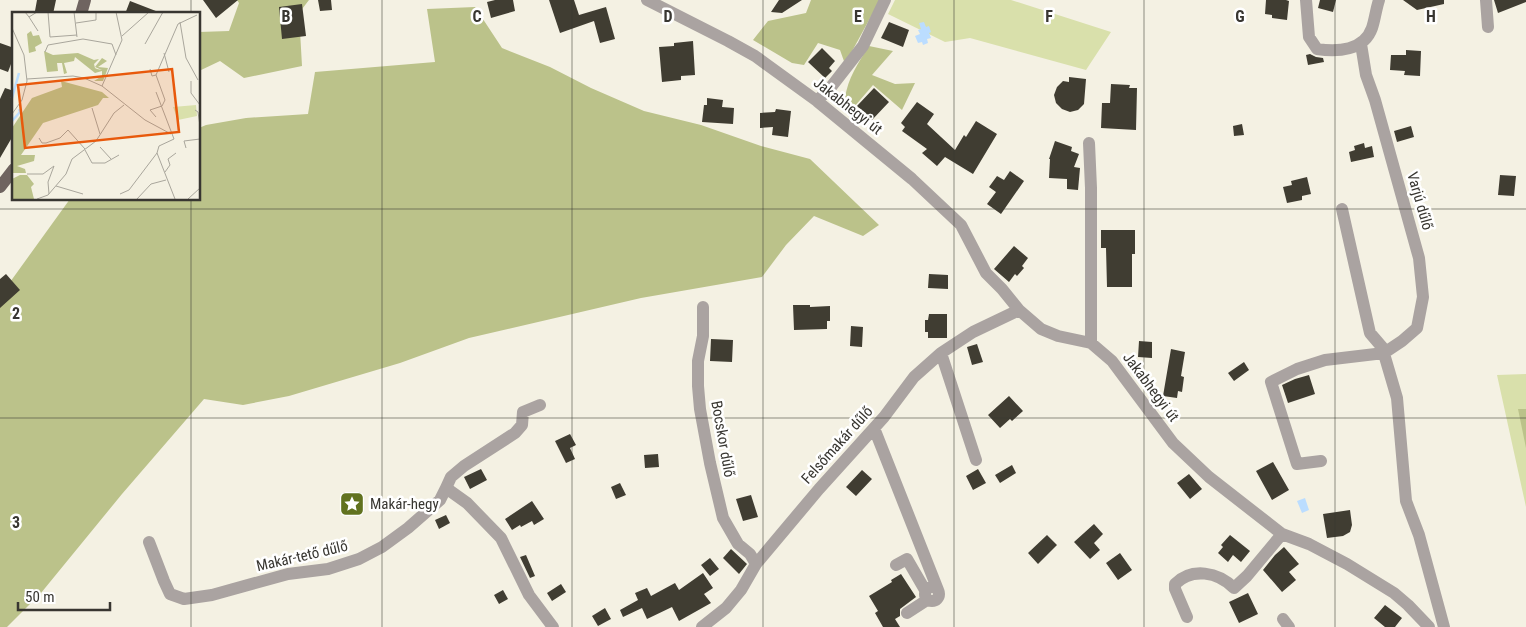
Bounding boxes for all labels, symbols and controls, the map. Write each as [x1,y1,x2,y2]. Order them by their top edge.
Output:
text: B [282,7,291,26]
text: C [472,7,482,26]
text: D [663,7,673,26]
text: E [854,7,862,26]
text: F [1045,7,1053,26]
text: G [1235,7,1245,26]
text: H [1426,7,1436,26]
inset map [12,12,200,200]
street label: Jakabhegyi út [810,74,886,138]
street label: Varjú dűlő [1403,170,1437,232]
text: 2 [12,304,20,323]
street label: Jakabhegyi út [1119,349,1183,425]
street label: Bocskor dűlő [707,399,739,479]
street label: Felsőmakár dűlő [798,403,876,487]
place icon: Makár-hegy [339,491,365,517]
place label: Makár-hegy [370,495,439,513]
text: 3 [12,513,20,532]
street label: Makár-tető dűlő [255,537,349,575]
scale bar [18,580,110,612]
text: 50 m [25,588,55,606]

